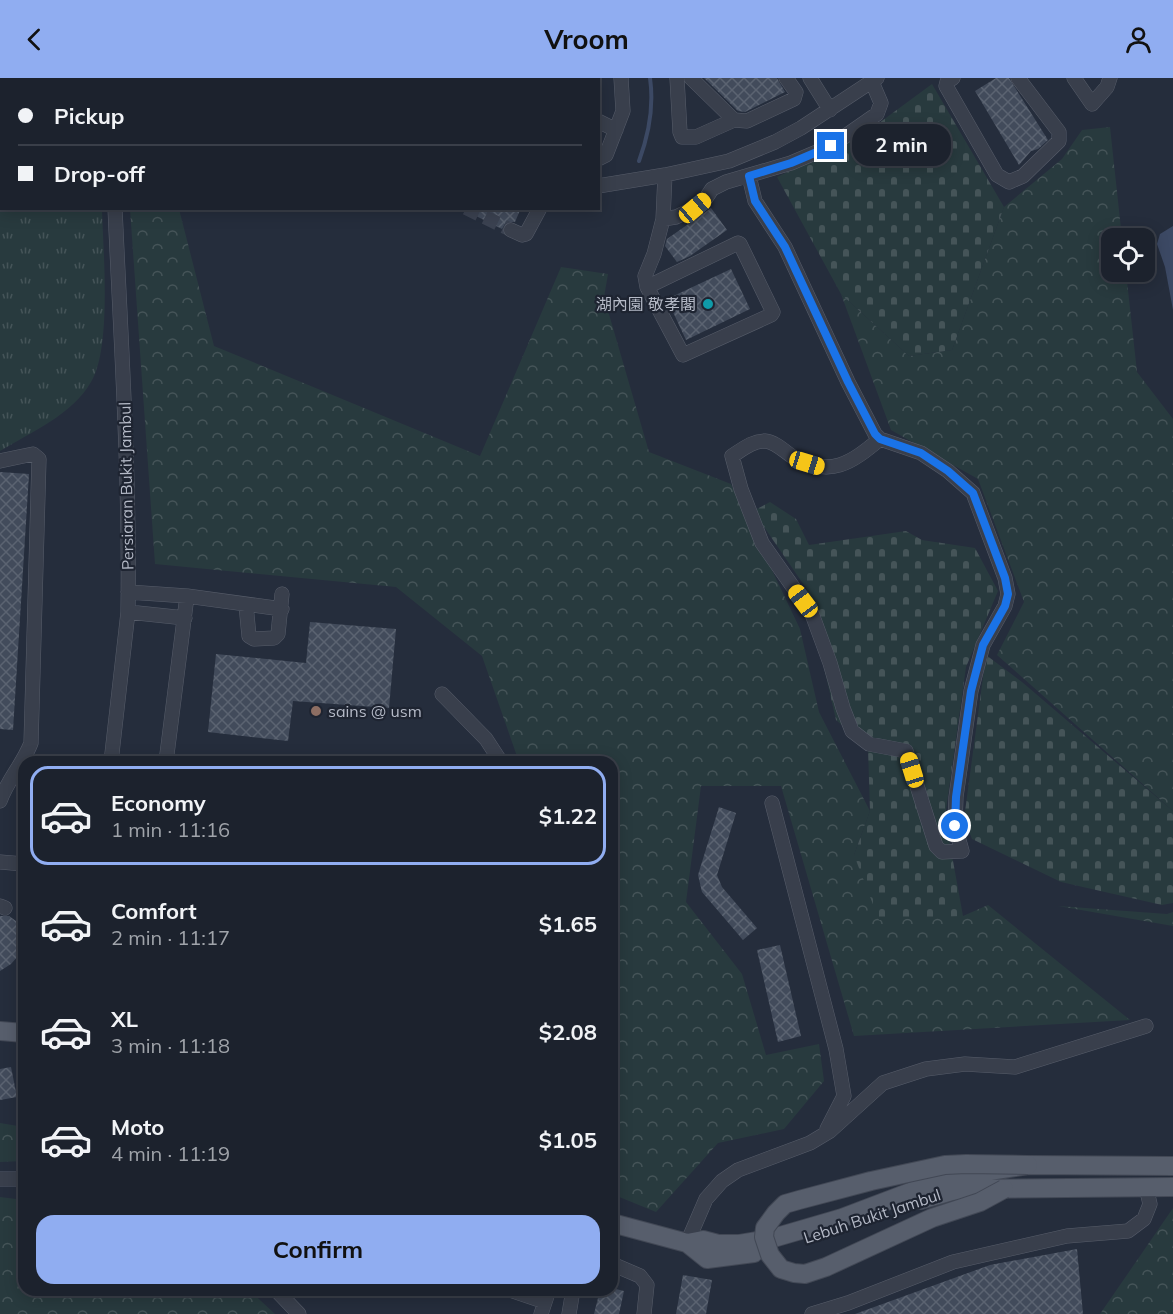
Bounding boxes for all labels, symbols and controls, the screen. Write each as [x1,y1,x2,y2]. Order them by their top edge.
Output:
text: Vroom [544,22,629,56]
icon: back [18,23,51,56]
icon: person [1122,23,1155,56]
text: Pickup [54,102,124,130]
callout: 2 min [852,125,951,167]
route end [817,132,844,159]
text: 2 min [875,132,928,157]
text: Drop-off [54,160,145,188]
car [675,190,715,226]
map controls [1101,228,1155,282]
button: locate [1101,228,1155,282]
place label: 湖內園 敬孝閣 [596,294,696,314]
marker: 湖內園 敬孝閣 [701,297,715,311]
street label: Persiaran Bukit Jambul [115,402,137,570]
car [787,449,827,477]
car [785,581,821,621]
place label: sains @ usm [328,701,422,721]
marker: sains @ usm [309,704,323,718]
car [898,750,926,790]
icon: car [39,789,93,843]
text: Economy [111,789,206,817]
text: $1.22 [539,802,597,830]
route start [941,812,968,839]
text: 1 min · 11:16 [111,817,230,842]
icon: car [39,897,93,951]
text: Comfort [111,897,197,925]
text: $1.65 [539,910,597,938]
text: 2 min · 11:17 [111,925,230,950]
icon: car [39,1005,93,1059]
text: XL [111,1005,138,1033]
text: $2.08 [539,1018,597,1046]
text: 3 min · 11:18 [111,1033,230,1058]
icon: car [39,1113,93,1167]
text: Moto [111,1113,164,1141]
text: $1.05 [539,1126,597,1154]
text: 4 min · 11:19 [111,1141,230,1166]
street label: Lebuh Bukit Jambul [801,1184,943,1248]
button: Confirm [36,1215,600,1284]

